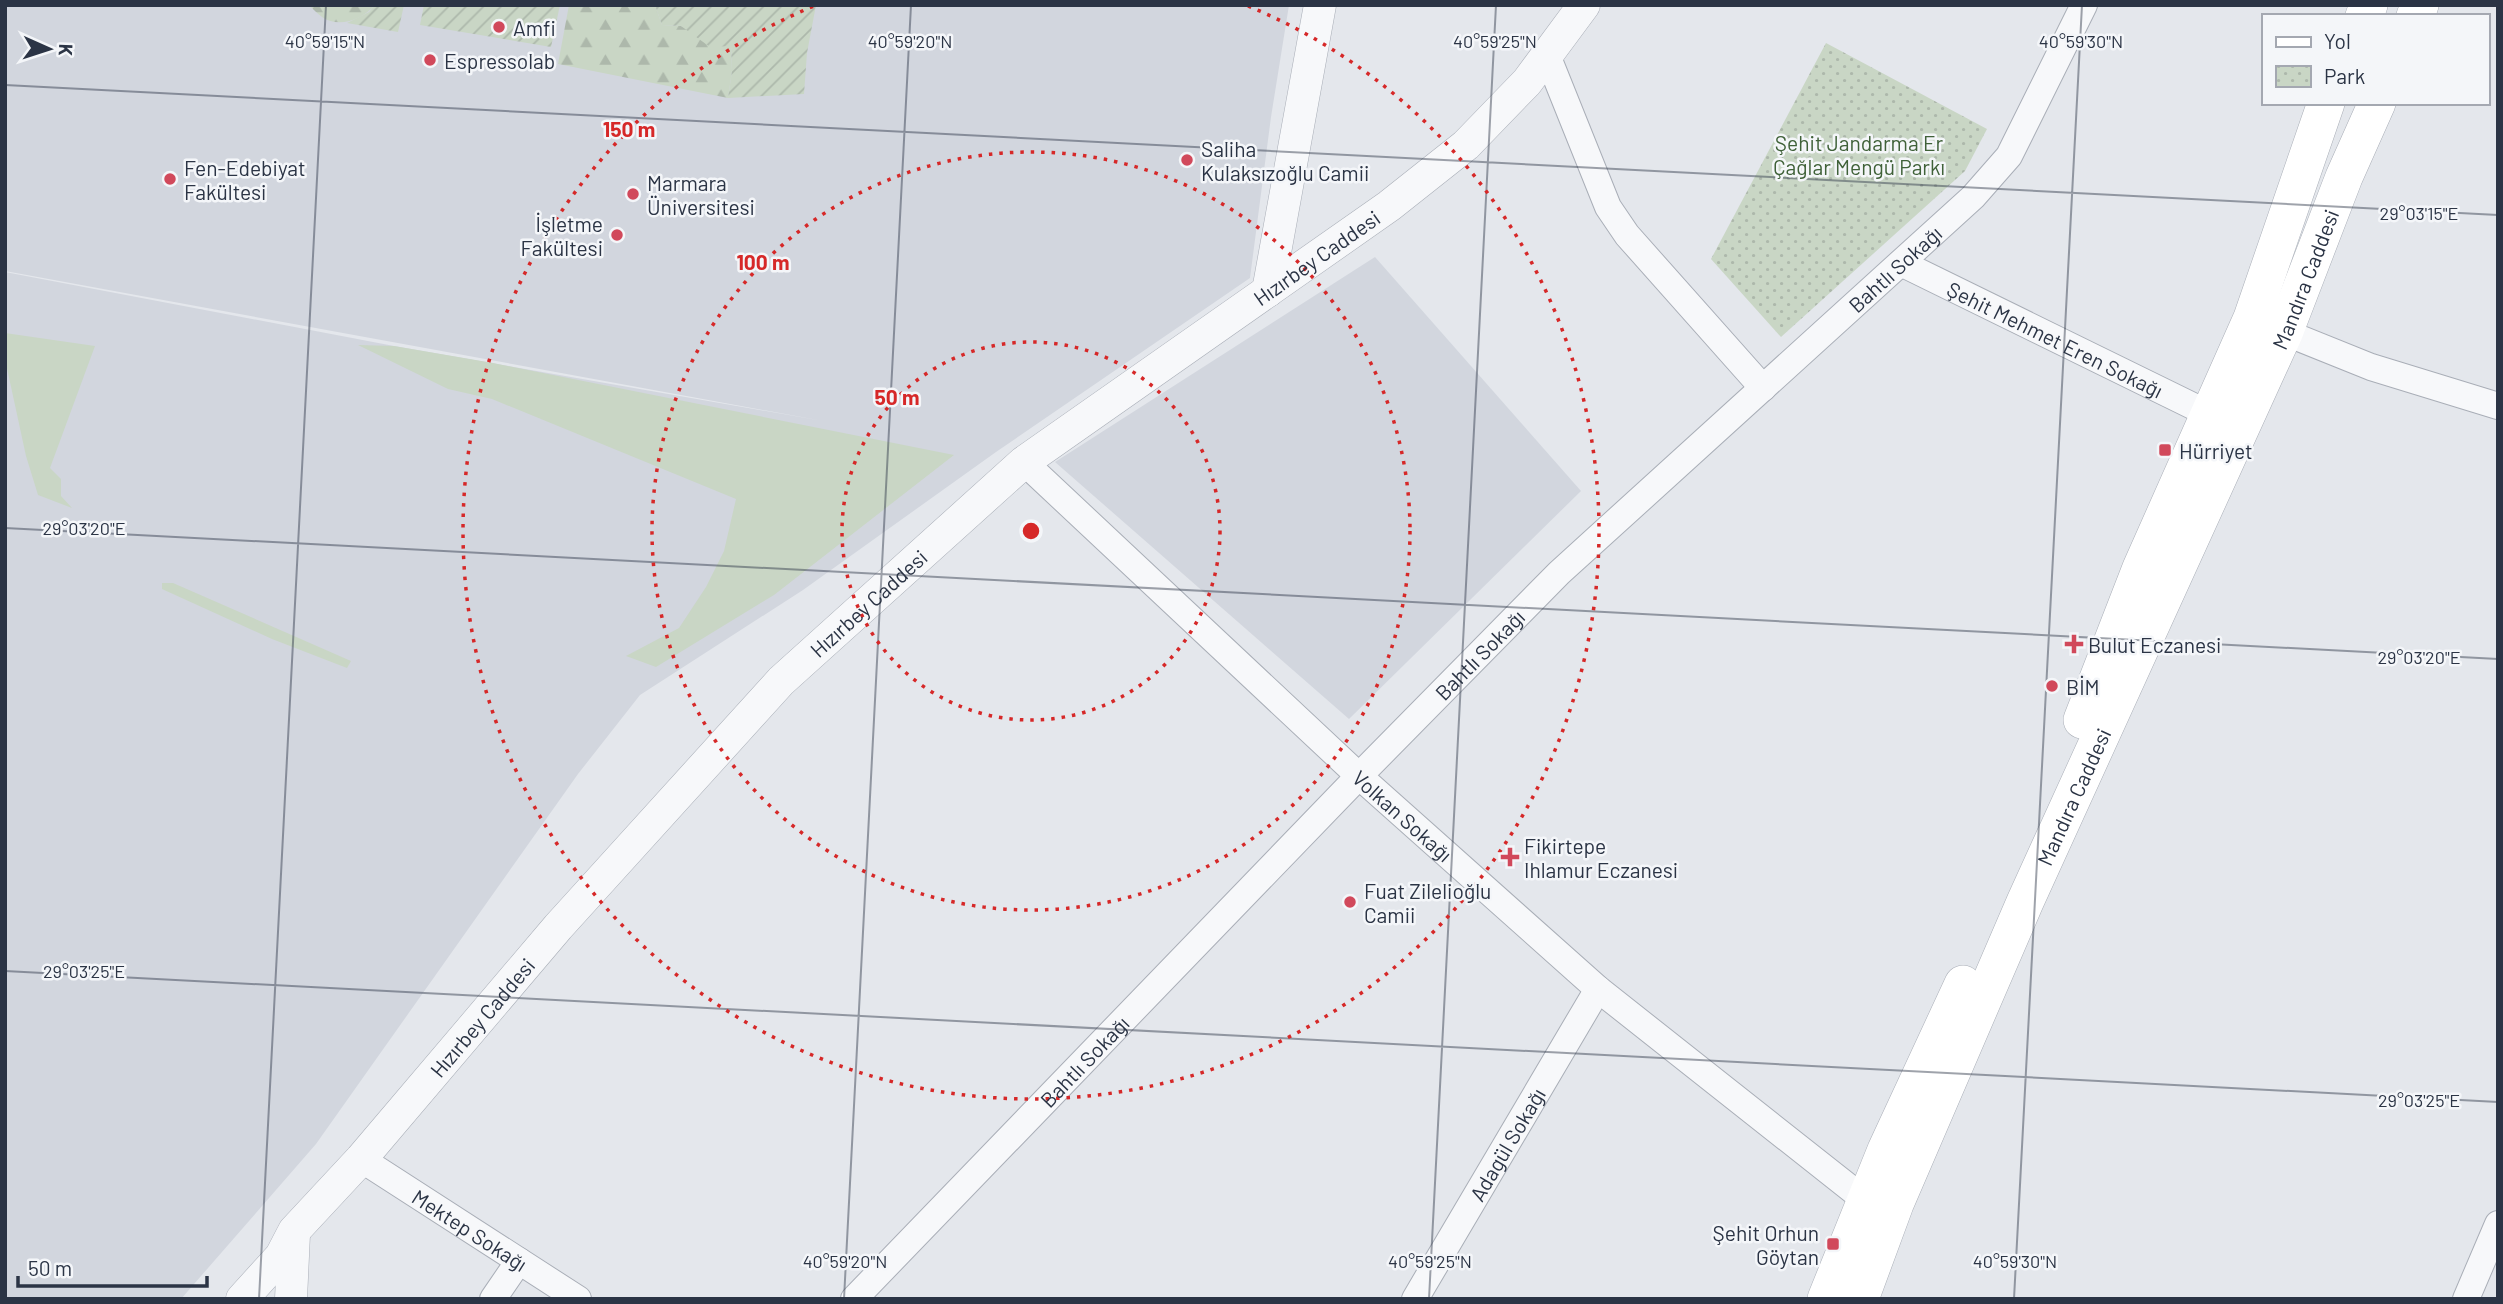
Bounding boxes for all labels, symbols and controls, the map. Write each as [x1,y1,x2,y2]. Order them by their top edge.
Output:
north arrow [14,14,84,84]
legend [2262,14,2489,105]
place label: Amfi [513,15,556,40]
marker: Amfi [491,19,507,35]
text: Yol [2324,28,2351,53]
text: 40°59'15"N [285,30,365,52]
text: 40°59'20"N [868,30,952,52]
text: 40°59'25"N [1453,30,1537,52]
text: 40°59'30"N [2039,30,2123,52]
text: K [55,43,78,57]
place label: Espressolab [444,48,555,73]
marker: Espressolab [422,52,438,68]
text: Park [2324,63,2365,88]
text: 150 m [603,116,655,141]
park label: Şehit Jandarma Er Çağlar Mengü Parkı [1773,130,1945,179]
place label: Saliha Kulaksızoğlu Camii [1201,136,1369,185]
marker: Saliha Kulaksızoğlu Camii [1179,152,1195,168]
place label: Fen-Edebiyat Fakültesi [184,155,306,204]
place label: Marmara Üniversitesi [647,170,755,219]
marker: Fen-Edebiyat Fakültesi [162,171,178,187]
marker: Marmara Üniversitesi [625,186,641,202]
text: 29°03'15"E [2380,202,2458,224]
street label: Hızırbey Caddesi [1248,204,1384,310]
street label: Mandıra Caddesi [2266,205,2343,353]
place label: İşletme Fakültesi [521,211,603,260]
street label: Bahtlı Sokağı [1843,220,1946,317]
marker: İşletme Fakültesi [609,227,625,243]
text: 100 m [736,249,790,274]
street label: Şehit Mehmet Eren Sokağı [1943,275,2167,402]
text: 50 m [874,384,920,409]
place label: Hürriyet [2179,438,2253,463]
marker: Hürriyet [2157,442,2173,458]
text: 29°03'20"E [42,517,126,539]
centre of rings [1019,519,1043,543]
street label: Hızırbey Caddesi [804,544,931,662]
street label: Bahtlı Sokağı [1429,604,1529,705]
place label: Bulut Eczanesi [2088,632,2221,657]
marker: Bulut Eczanesi [2066,636,2082,652]
text: 29°03'20"E [2377,646,2461,668]
place label: BİM [2066,674,2100,699]
marker: BİM [2044,678,2060,694]
street label: Mandıra Caddesi [2031,724,2115,869]
street label: Volkan Sokağı [1348,764,1458,866]
place label: Fikirtepe Ihlamur Eczanesi [1524,833,1678,882]
marker: Fikirtepe Ihlamur Eczanesi [1502,849,1518,865]
place label: Fuat Zilelioğlu Camii [1364,878,1491,927]
marker: Fuat Zilelioğlu Camii [1342,894,1358,910]
street label: Hızırbey Caddesi [424,952,539,1082]
text: 29°03'25"E [43,960,125,982]
street label: Bahtlı Sokağı [1034,1010,1133,1112]
street label: Adagül Sokağı [1464,1083,1550,1205]
text: 29°03'25"E [2378,1089,2460,1111]
street label: Mektep Sokağı [408,1183,532,1276]
place label: Şehit Orhun Göytan [1712,1220,1819,1269]
marker: Şehit Orhun Göytan [1825,1236,1841,1252]
scale bar [18,1244,206,1288]
text: 40°59'20"N [803,1250,887,1272]
text: 40°59'25"N [1388,1250,1472,1272]
text: 40°59'30"N [1973,1250,2057,1272]
text: 50 m [28,1255,72,1280]

